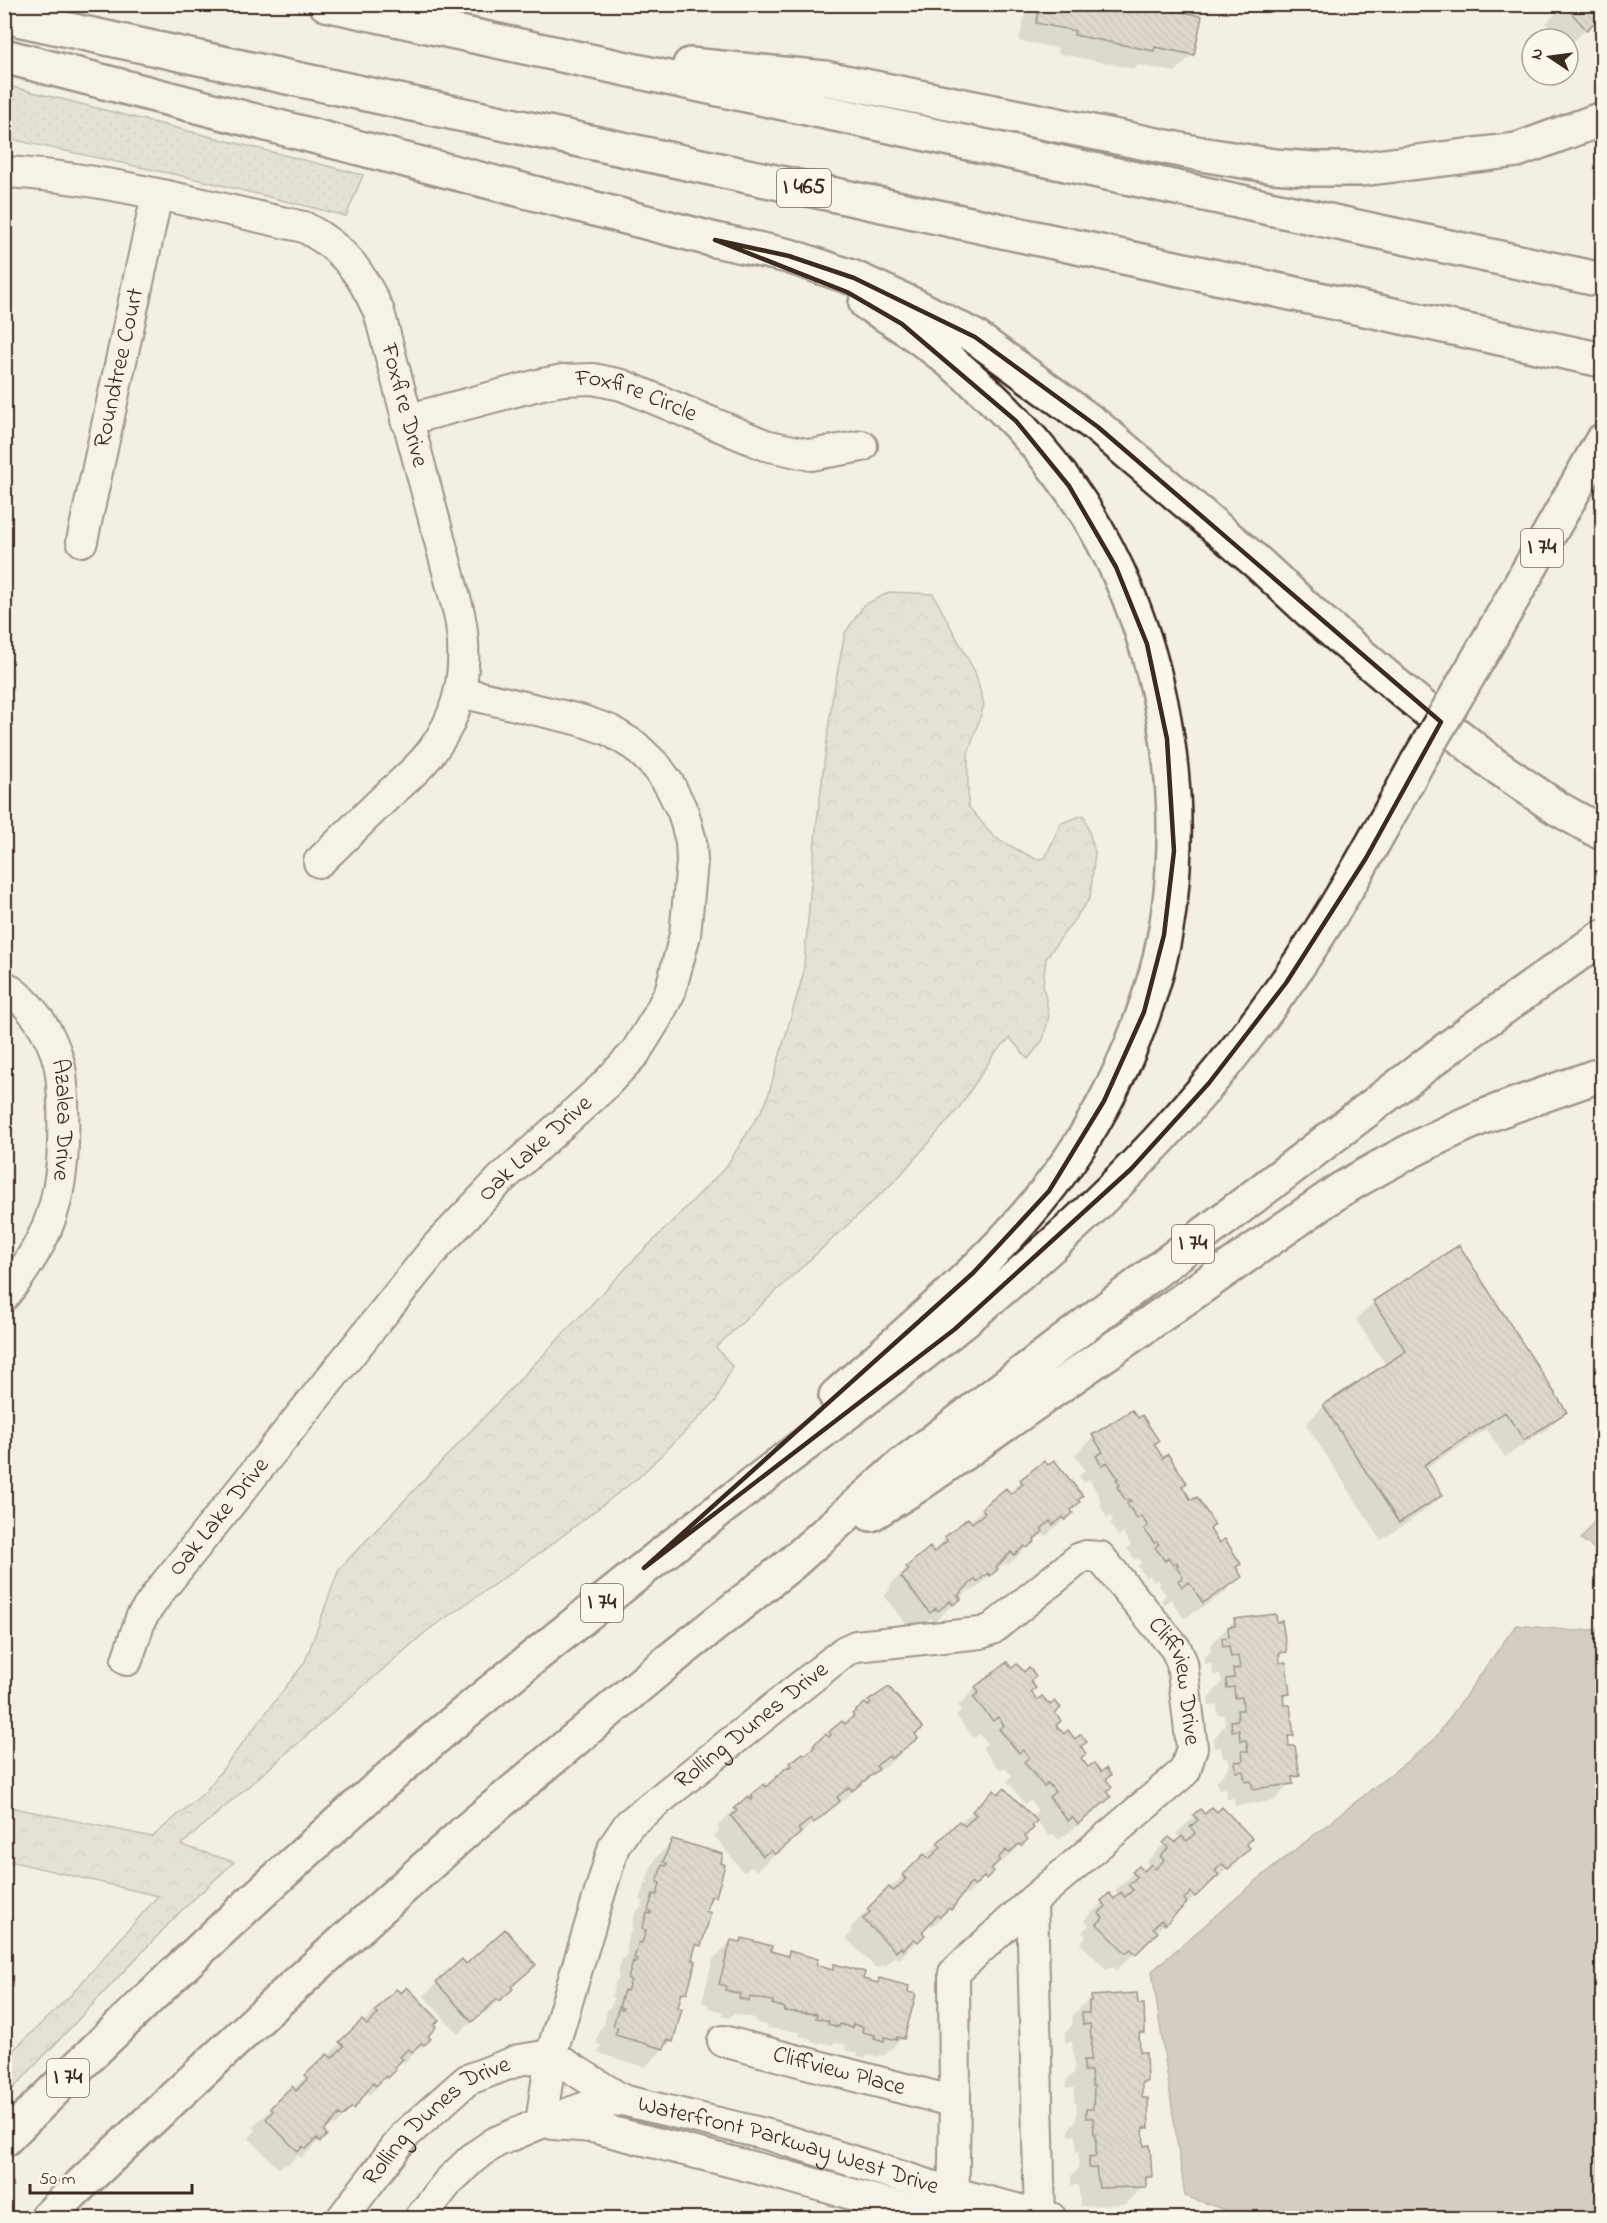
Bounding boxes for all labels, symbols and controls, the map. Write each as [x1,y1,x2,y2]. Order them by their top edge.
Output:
north arrow [1520,27,1580,87]
text: N [1524,46,1550,62]
road number: I 465 [777,169,831,207]
street label: Roundtree Court [85,285,154,451]
street label: Foxfire Drive [370,339,437,471]
street label: Foxfire Circle [574,361,702,432]
road number: I 74 [1521,529,1563,567]
street label: Azalea Drive [41,1056,81,1183]
street label: Oak Lake Drive [470,1087,601,1210]
road number: I 74 [1172,1225,1214,1263]
street label: Oak Lake Drive [160,1450,278,1584]
road number: I 74 [581,1584,623,1622]
street label: Cliffview Drive [1139,1609,1209,1747]
street label: Rolling Dunes Drive [667,1653,836,1798]
street label: Cliffview Place [769,2037,909,2106]
street label: Rolling Dunes Drive [355,2047,516,2194]
road number: I 74 [47,2059,89,2097]
street label: Waterfront Parkway West Drive [634,2087,943,2205]
scale bar [30,2157,192,2195]
text: 50 m [39,2167,76,2193]

